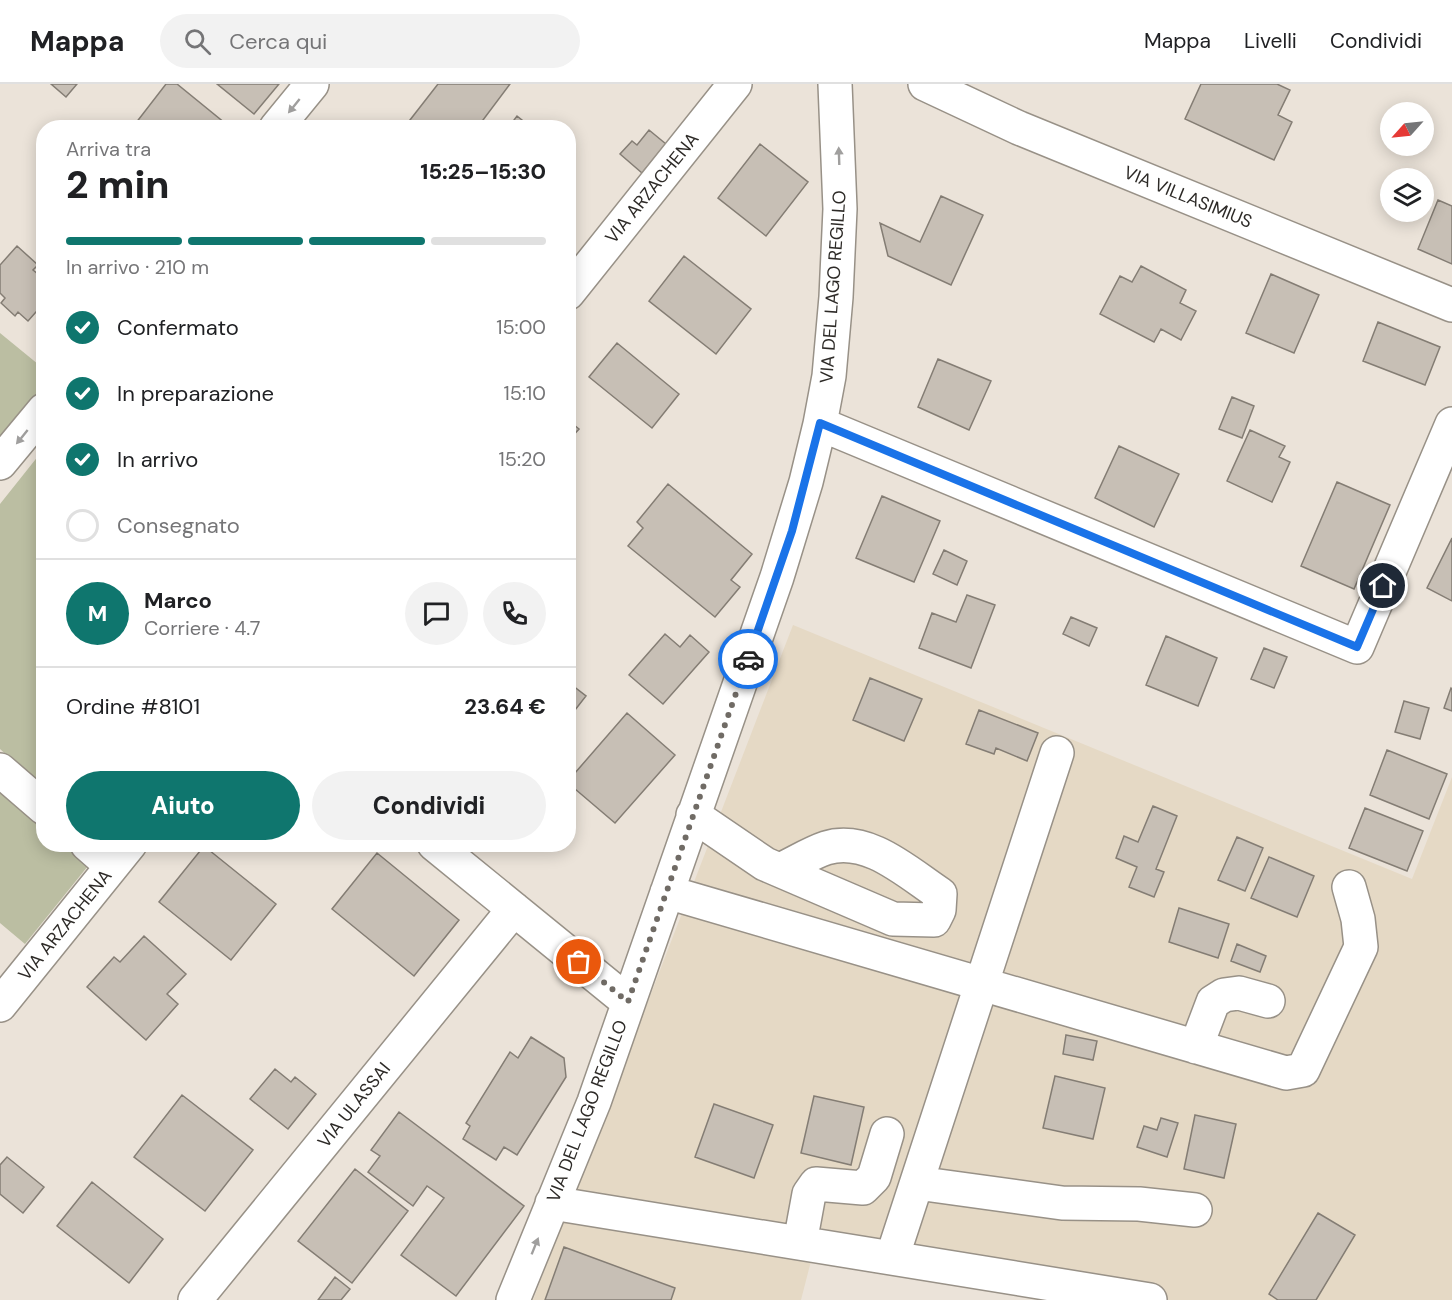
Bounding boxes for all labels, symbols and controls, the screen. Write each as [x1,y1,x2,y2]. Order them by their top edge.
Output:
search box [160,14,580,68]
text: Mappa [30,23,124,60]
icon: search [181,25,214,58]
text: Cerca qui [229,27,327,56]
text: Mappa [1144,27,1211,55]
text: Livelli [1244,27,1297,55]
text: Condividi [1330,27,1422,55]
one-way arrow [288,98,301,113]
north arrow [1380,102,1434,156]
map controls [1380,102,1434,222]
street label: VIA ARZACHENA [600,127,704,249]
text: Arriva tra [66,136,151,162]
one-way arrow [834,146,843,165]
text: 15:25–15:30 [420,157,546,186]
text: 2 min [66,159,170,210]
street label: VIA VILLASIMIUS [1120,160,1256,234]
button: layers [1380,168,1434,222]
street label: VIA DEL LAGO REGILLO [814,190,852,384]
text: In arrivo · 210 m [66,254,209,280]
icon: check [66,311,99,344]
text: Confermato [117,313,239,342]
text: 15:00 [496,314,546,340]
icon: check [66,377,99,410]
text: In preparazione [117,379,274,408]
text: 15:10 [504,380,546,406]
one-way arrow [15,429,28,445]
icon: check [66,443,99,476]
text: In arrivo [117,445,198,474]
text: 15:20 [499,446,546,472]
text: Consegnato [117,511,240,540]
pin [1357,560,1408,611]
icon: home [1366,569,1399,602]
button: chat [405,582,468,645]
button: phone [483,582,546,645]
text: Marco [144,586,212,615]
text: M [88,599,107,628]
text: Corriere · 4.7 [144,615,260,641]
courier [718,629,778,689]
icon: car [732,643,765,676]
text: Ordine #8101 [66,692,200,721]
text: 23.64 € [464,692,546,721]
button: Aiuto [66,771,300,840]
button: Condividi [312,771,546,840]
street label: VIA ARZACHENA [13,864,117,986]
pin [553,936,604,987]
icon: bag [562,945,595,978]
street label: VIA DEL LAGO REGILLO [541,1016,633,1206]
street label: VIA ULASSAI [312,1057,396,1153]
one-way arrow [531,1237,540,1255]

